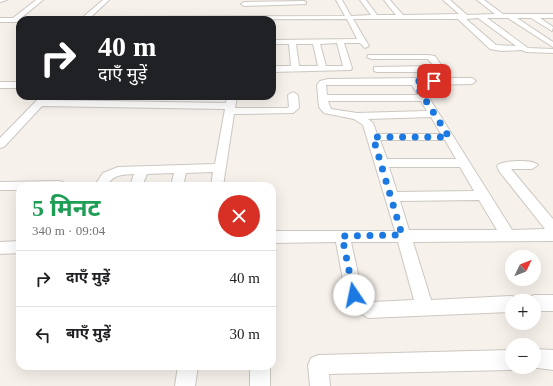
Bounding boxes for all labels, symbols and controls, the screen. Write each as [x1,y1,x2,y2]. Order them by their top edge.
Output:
text: 40 m [98,31,156,62]
icon: right [32,32,84,84]
text: दाएँ मुड़ें [98,64,147,84]
pin [417,64,451,98]
icon: arrive [423,70,445,92]
text: 5 मिनट [32,195,100,221]
button: close [218,195,260,237]
text: 340 m · 09:04 [32,223,105,238]
north arrow [505,250,541,286]
map controls [505,250,541,374]
icon: right [32,268,54,290]
text: दाएँ मुड़ें [66,269,110,285]
text: 40 m [230,270,260,286]
position arrow [333,274,375,316]
button: + [505,294,541,330]
icon: left [32,324,54,346]
text: बाएँ मुड़ें [66,325,111,341]
text: 30 m [230,326,260,342]
button: − [505,338,541,374]

